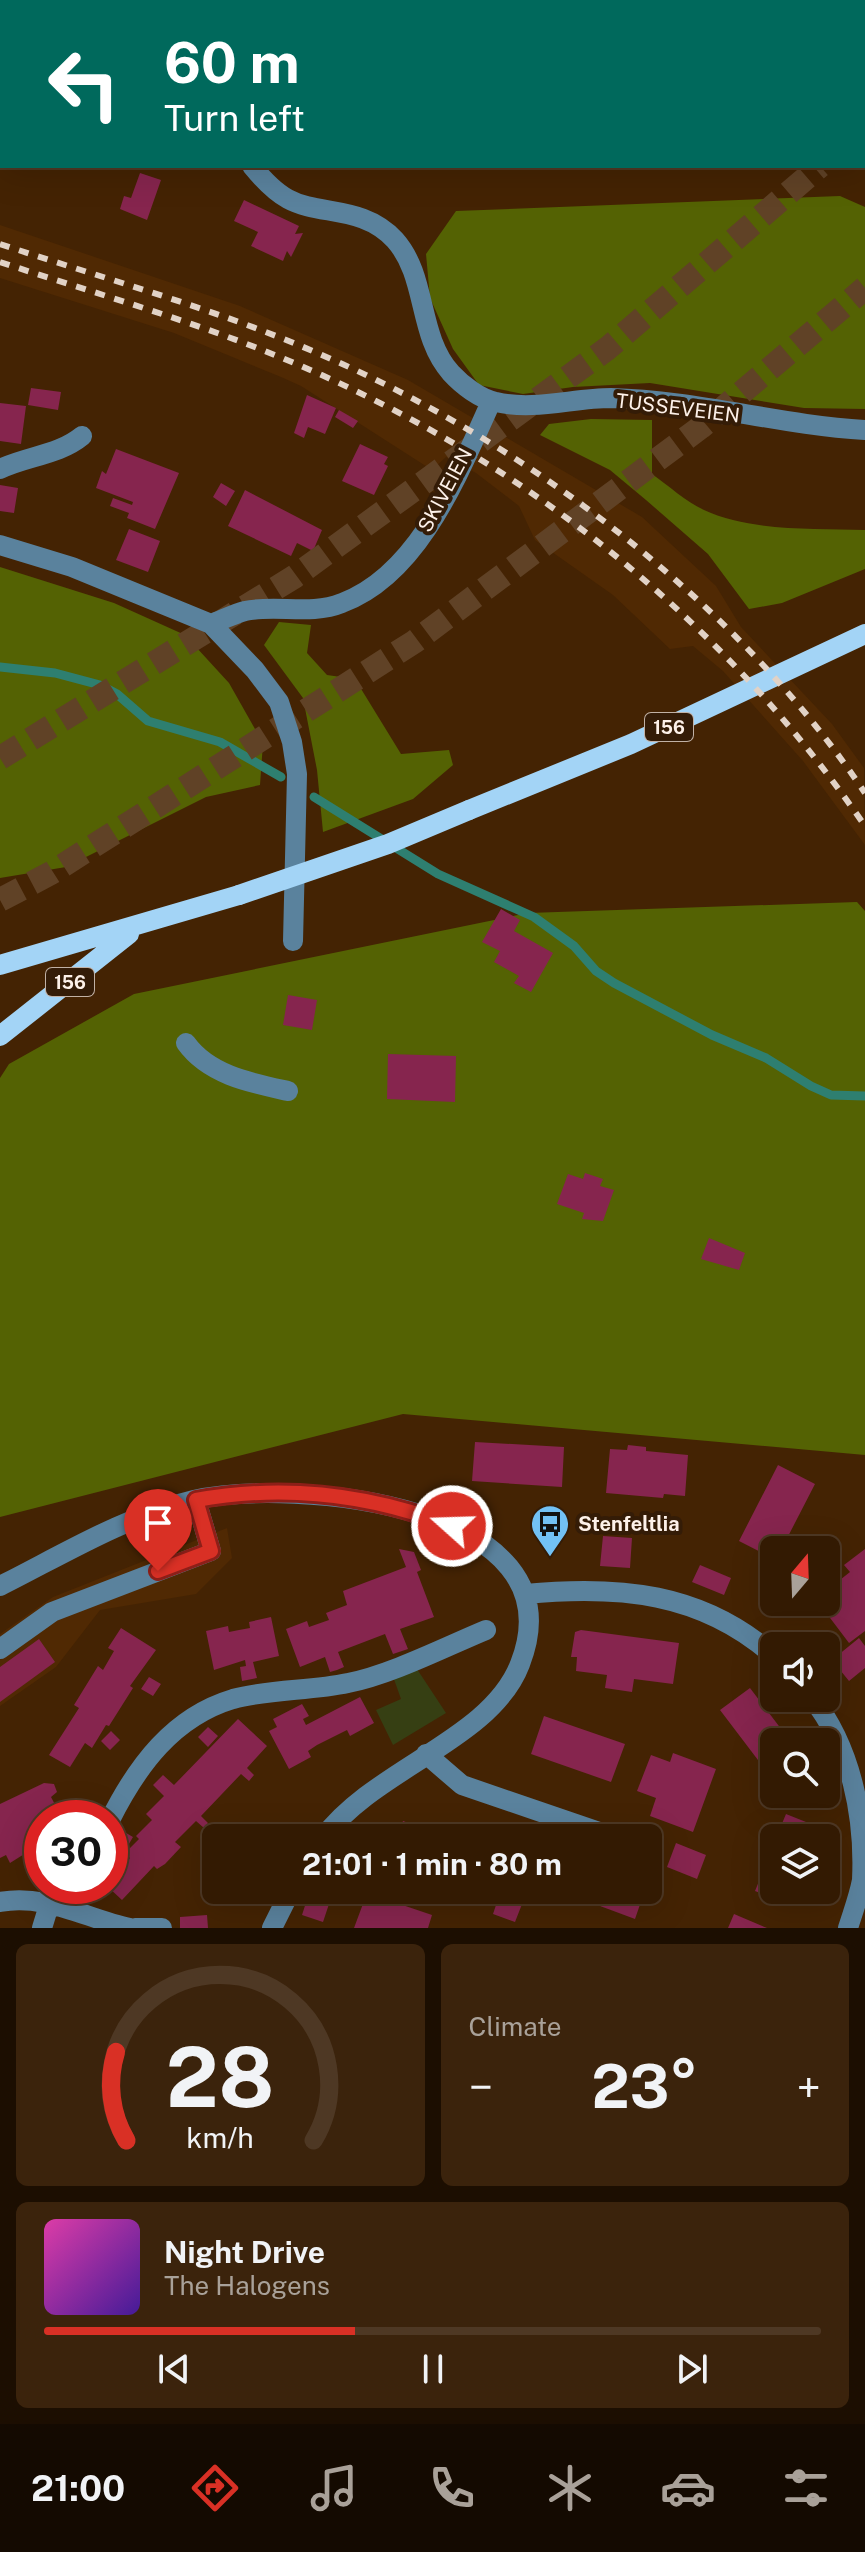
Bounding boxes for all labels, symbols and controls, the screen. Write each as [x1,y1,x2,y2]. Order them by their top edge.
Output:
text: 60 m [164,30,300,96]
icon: left [32,32,136,136]
text: Turn left [164,97,305,139]
street label: TUSSEVEIEN [615,389,741,427]
street label: SKIVEIEN [413,444,477,536]
road number: 156 [645,713,693,741]
road number: 156 [46,968,94,996]
position arrow [410,1484,494,1568]
pin [124,1489,192,1571]
icon: arrive [136,1501,180,1545]
bus stop icon: Stenfeltlia [529,1503,571,1558]
place label: Stenfeltlia [578,1512,680,1536]
north arrow [760,1536,840,1616]
map controls [760,1536,840,1904]
button: sound [760,1632,840,1712]
button: search [760,1728,840,1808]
speed limit sign: 30 [24,1800,128,1904]
button: layers [760,1824,840,1904]
text: 21:01 · 1 min · 80 m [302,1846,562,1882]
text: Climate [469,2011,562,2042]
text: 28 [166,2028,275,2126]
text: 23° [592,2051,698,2122]
text: − [469,2061,493,2113]
text: + [797,2061,821,2113]
text: km/h [187,2121,254,2154]
text: Night Drive [164,2234,325,2270]
text: The Halogens [164,2270,330,2301]
icon: previous [152,2347,196,2391]
icon: pause [411,2347,455,2391]
icon: next [670,2347,714,2391]
icon: directions [187,2460,243,2516]
icon: music [306,2460,362,2516]
icon: phone [424,2460,480,2516]
icon: climate [542,2460,598,2516]
icon: car [660,2460,716,2516]
icon: filters [778,2460,834,2516]
text: 21:00 [31,2467,125,2509]

